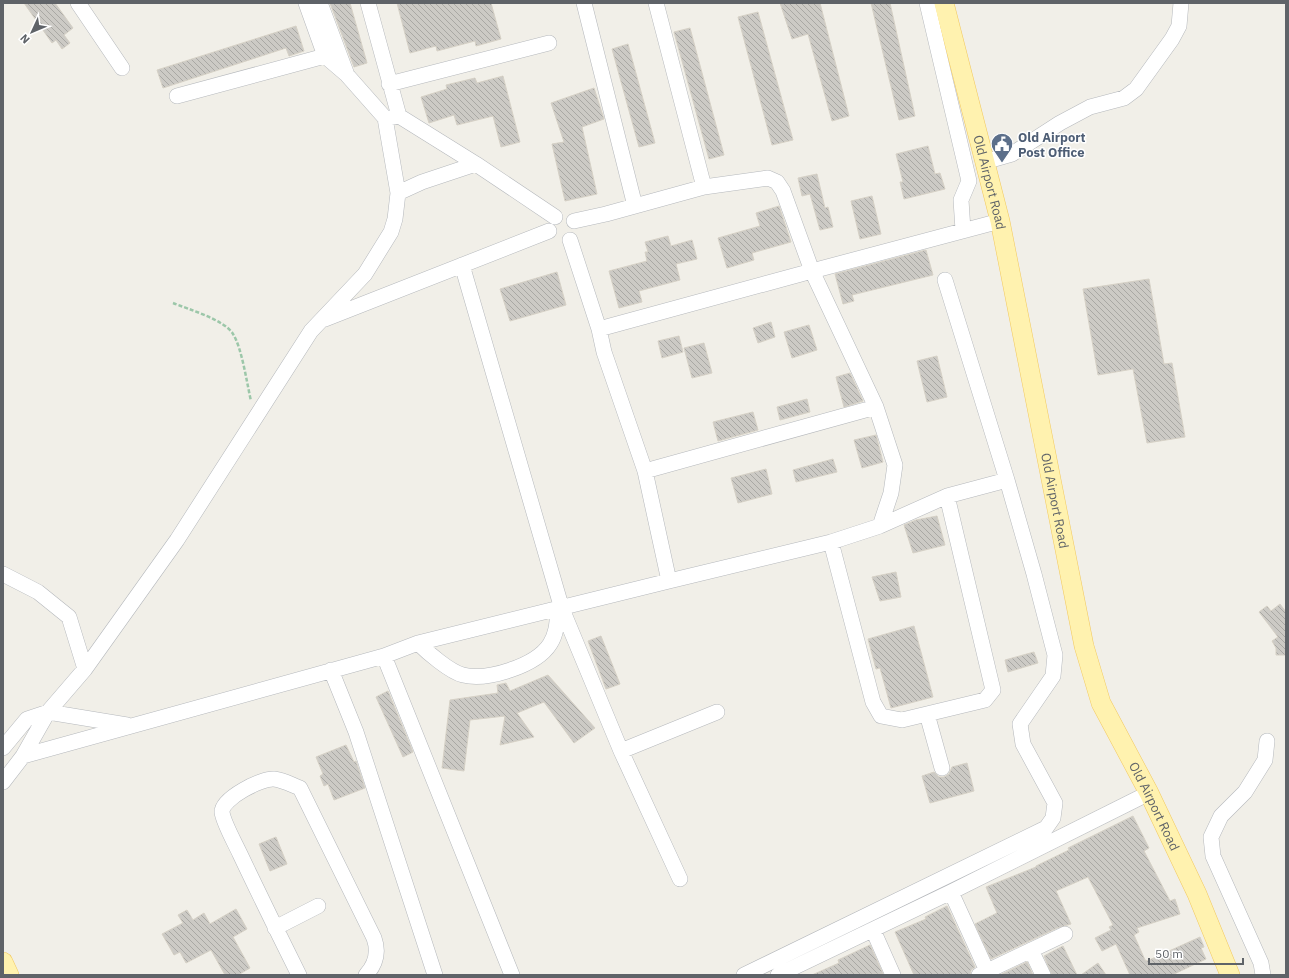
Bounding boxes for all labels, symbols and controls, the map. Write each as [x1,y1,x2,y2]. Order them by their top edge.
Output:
north arrow [12,12,52,52]
text: N [17,31,33,47]
place label: Old Airport Post Office [1018,129,1086,161]
public building icon: Old Airport Post Office [989,131,1015,164]
street label: Old Airport Road [969,133,1009,231]
street label: Old Airport Road [1037,451,1072,550]
street label: Old Airport Road [1125,759,1183,854]
scale bar [1149,940,1243,966]
text: 50 m [1155,946,1183,961]

